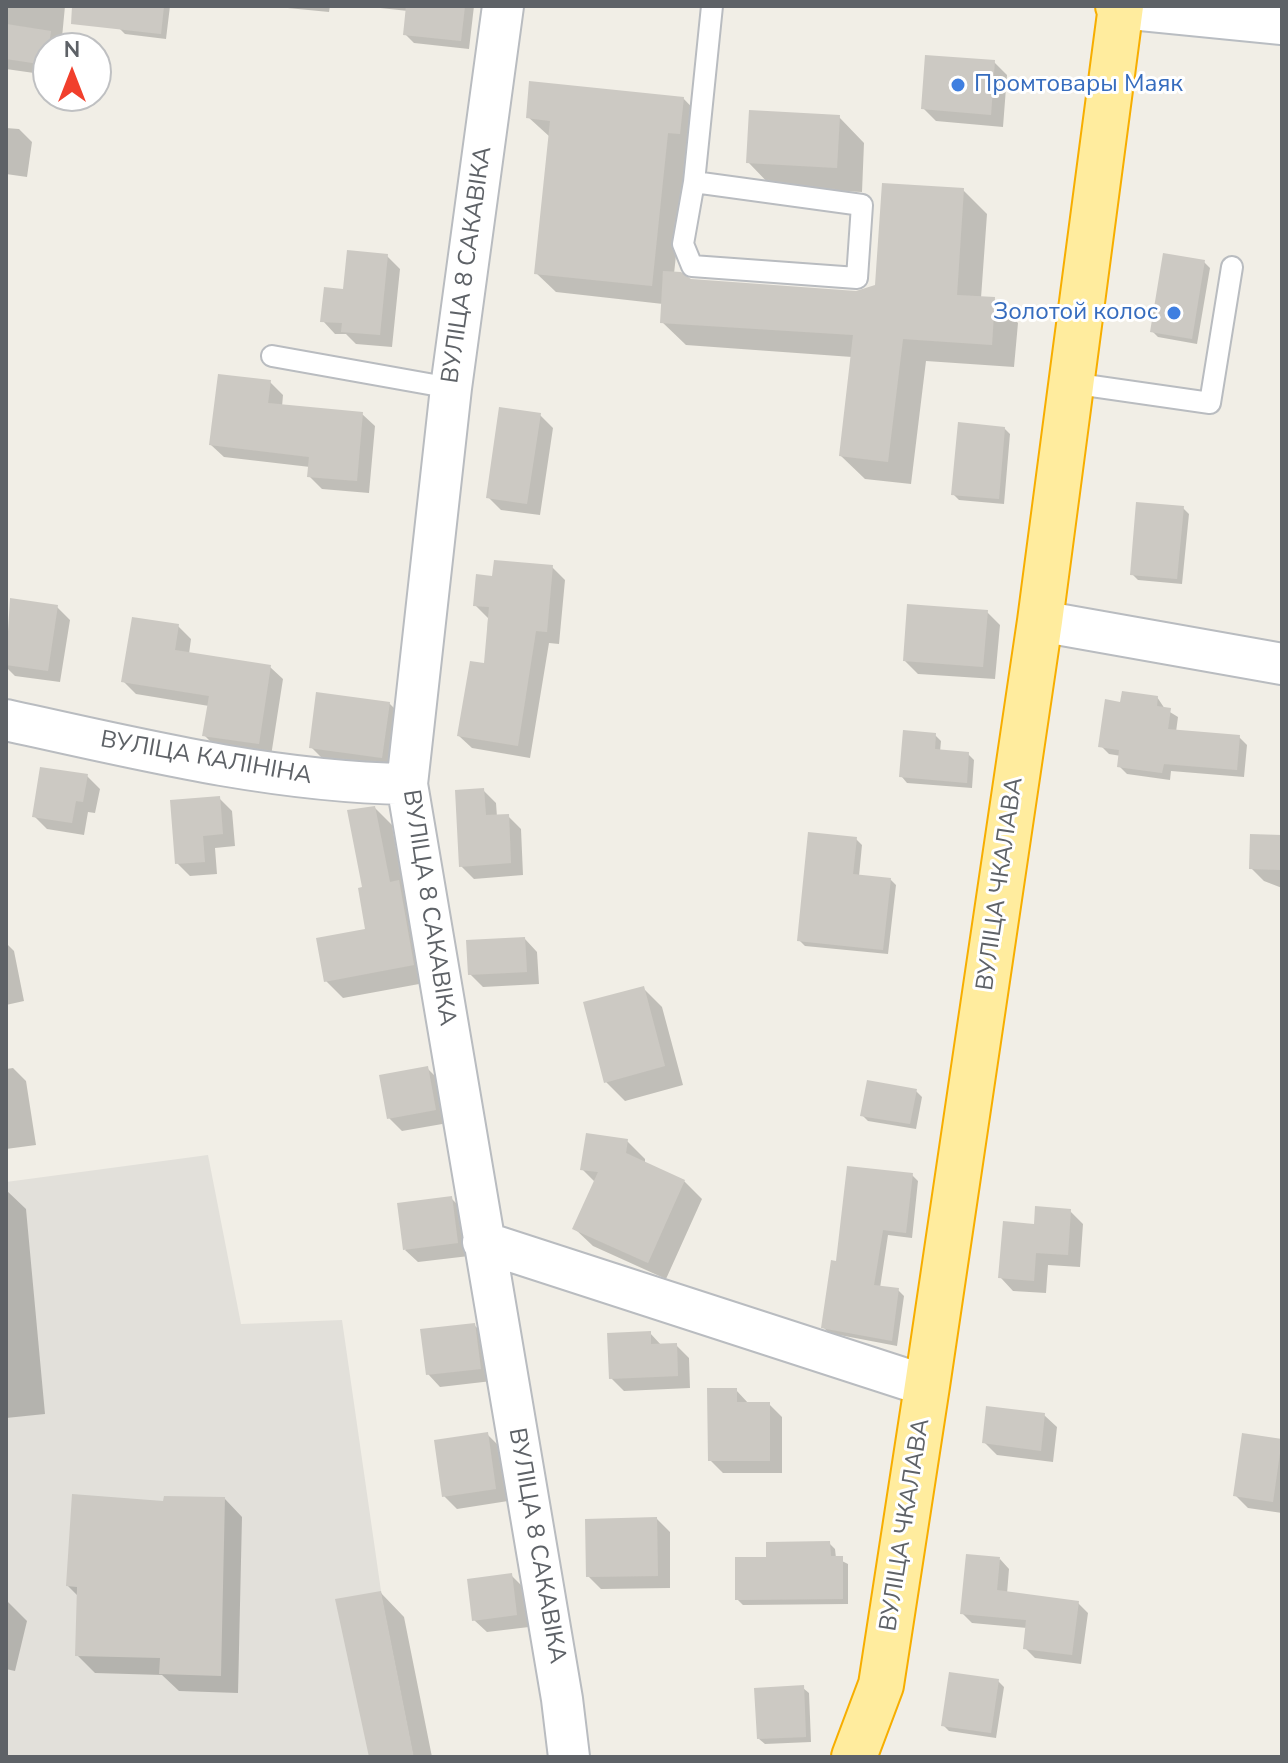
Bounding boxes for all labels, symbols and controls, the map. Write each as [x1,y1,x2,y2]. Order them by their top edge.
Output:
north arrow [32,32,112,112]
text: N [64,35,80,65]
place label: Промтовары Маяк [974,71,1183,99]
marker: Промтовары Маяк [949,76,967,94]
street label: ВУЛІЦА 8 САКАВІКА [437,145,499,385]
place label: Золотой колос [993,299,1158,327]
marker: Золотой колос [1165,304,1183,322]
street label: ВУЛІЦА КАЛІНІНА [98,726,314,792]
street label: ВУЛІЦА ЧКАЛАВА [972,776,1030,992]
street label: ВУЛІЦА 8 САКАВІКА [395,788,461,1028]
street label: ВУЛІЦА ЧКАЛАВА [875,1417,937,1633]
street label: ВУЛІЦА 8 САКАВІКА [501,1426,571,1666]

